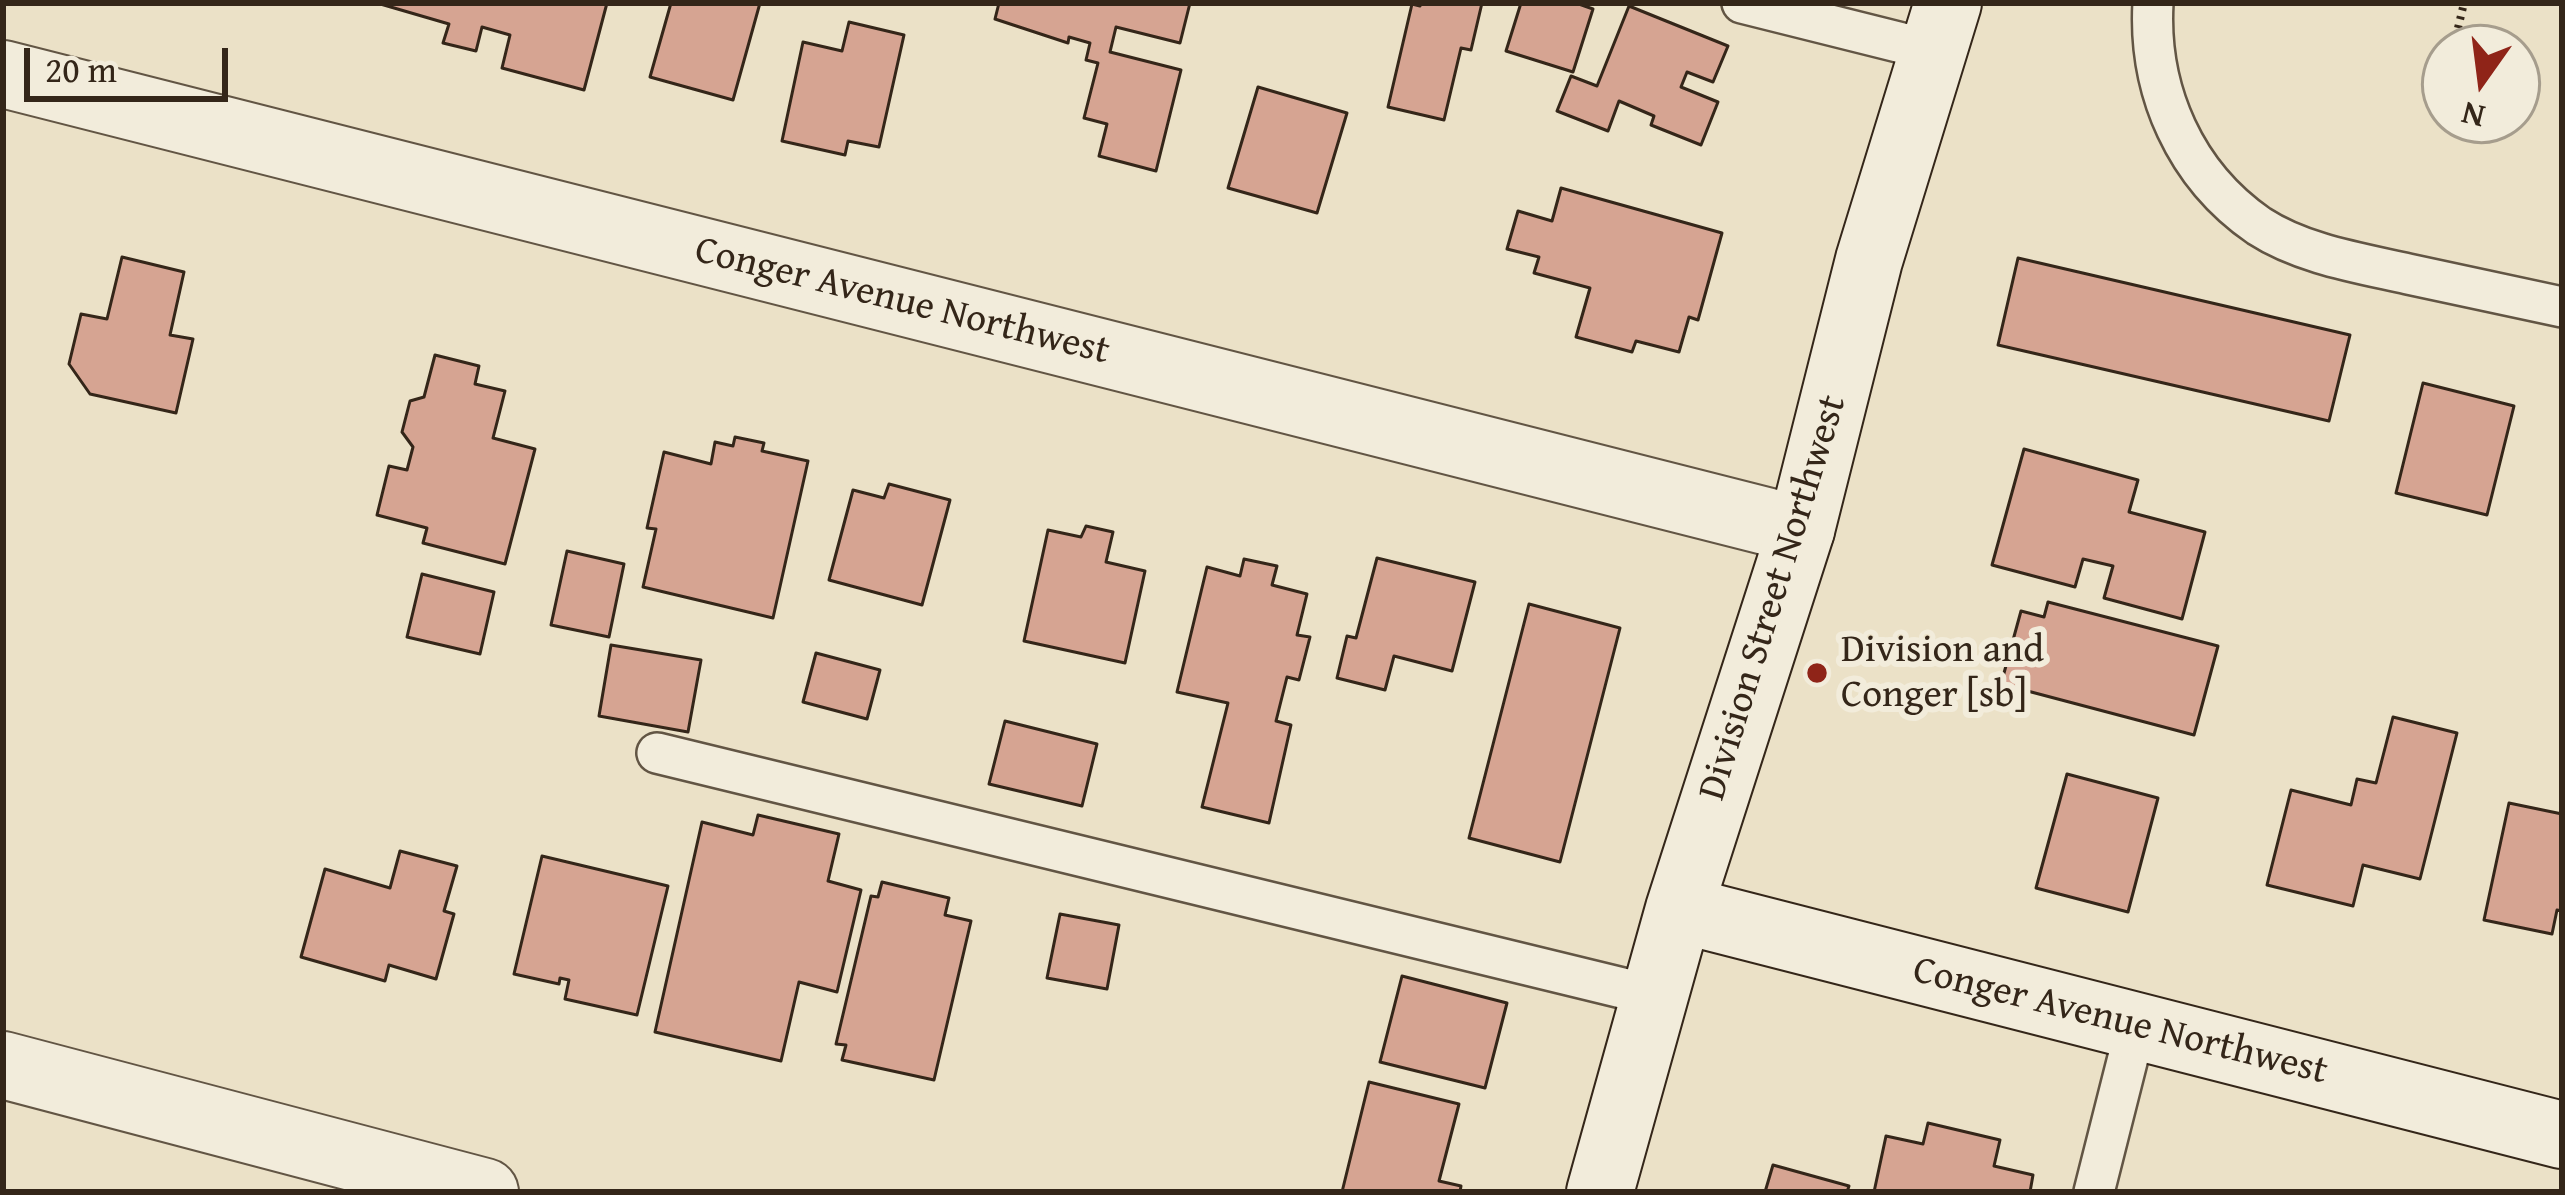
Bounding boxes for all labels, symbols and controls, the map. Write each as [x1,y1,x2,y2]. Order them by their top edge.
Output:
scale bar [30,24,234,98]
north arrow [2421,24,2541,144]
text: 20 m [45,42,117,95]
text: N [2457,90,2490,142]
street label: Conger Avenue Northwest [690,228,1114,376]
street label: Division Street Northwest [1690,390,1858,806]
place label: Division and Conger [sb] [1841,628,2044,719]
marker: Division and Conger [sb] [1804,660,1830,686]
street label: Conger Avenue Northwest [1908,948,2332,1096]

